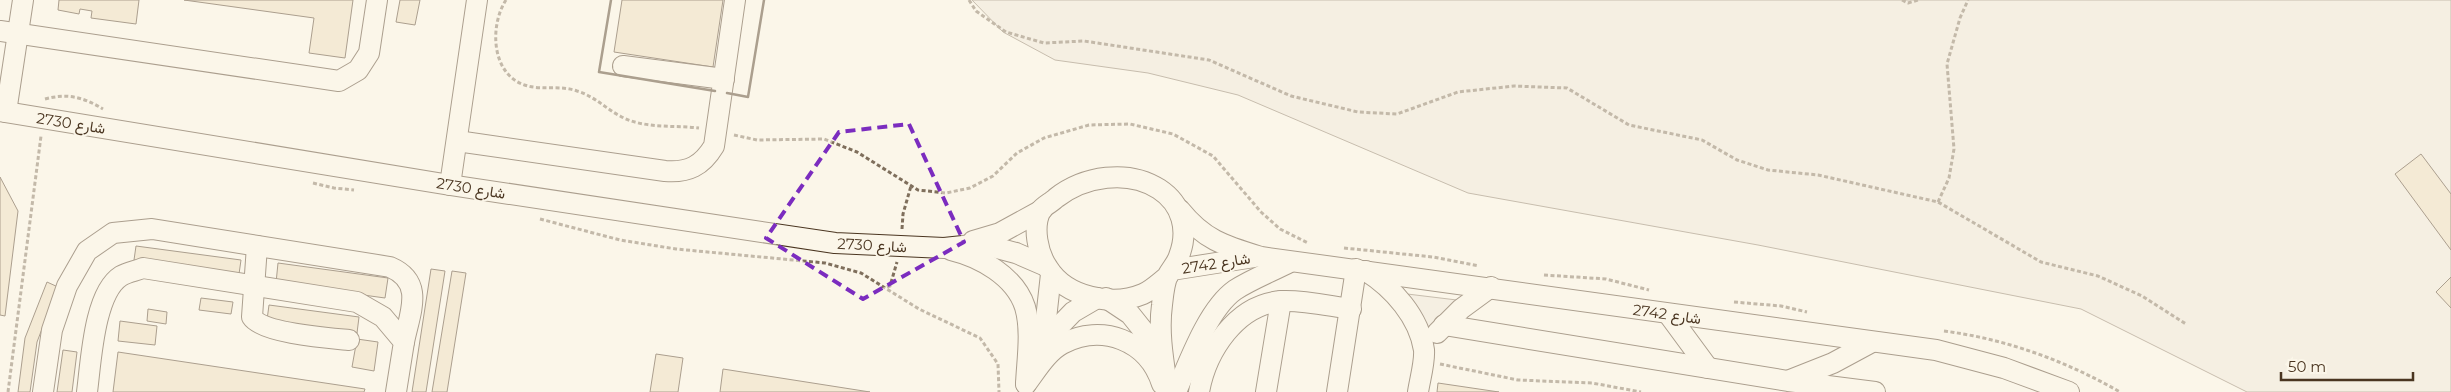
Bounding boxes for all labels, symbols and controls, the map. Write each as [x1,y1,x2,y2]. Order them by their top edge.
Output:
street label: شارع 2730 [35,108,107,140]
street label: شارع 2730 [435,173,507,205]
street label: شارع 2730 [837,234,907,258]
street label: شارع 2742 [1181,248,1252,280]
street label: شارع 2742 [1631,300,1703,330]
scale bar [2281,350,2414,382]
text: 50 m [2288,357,2326,376]

